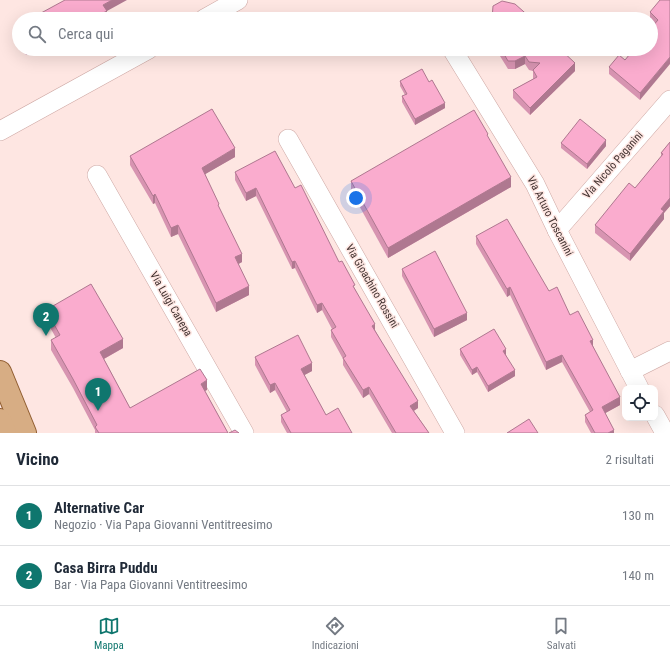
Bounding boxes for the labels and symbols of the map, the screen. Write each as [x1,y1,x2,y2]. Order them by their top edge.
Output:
street label: Via Nicolò Paganini [580,129,646,201]
street label: Via Arturo Toscanini [524,174,576,258]
your location [346,188,366,208]
street label: Via Gioachino Rossini [343,242,401,330]
street label: Via Luigi Canepa [147,269,195,339]
pin: 2 [33,303,59,336]
pin: 1 [85,378,111,411]

